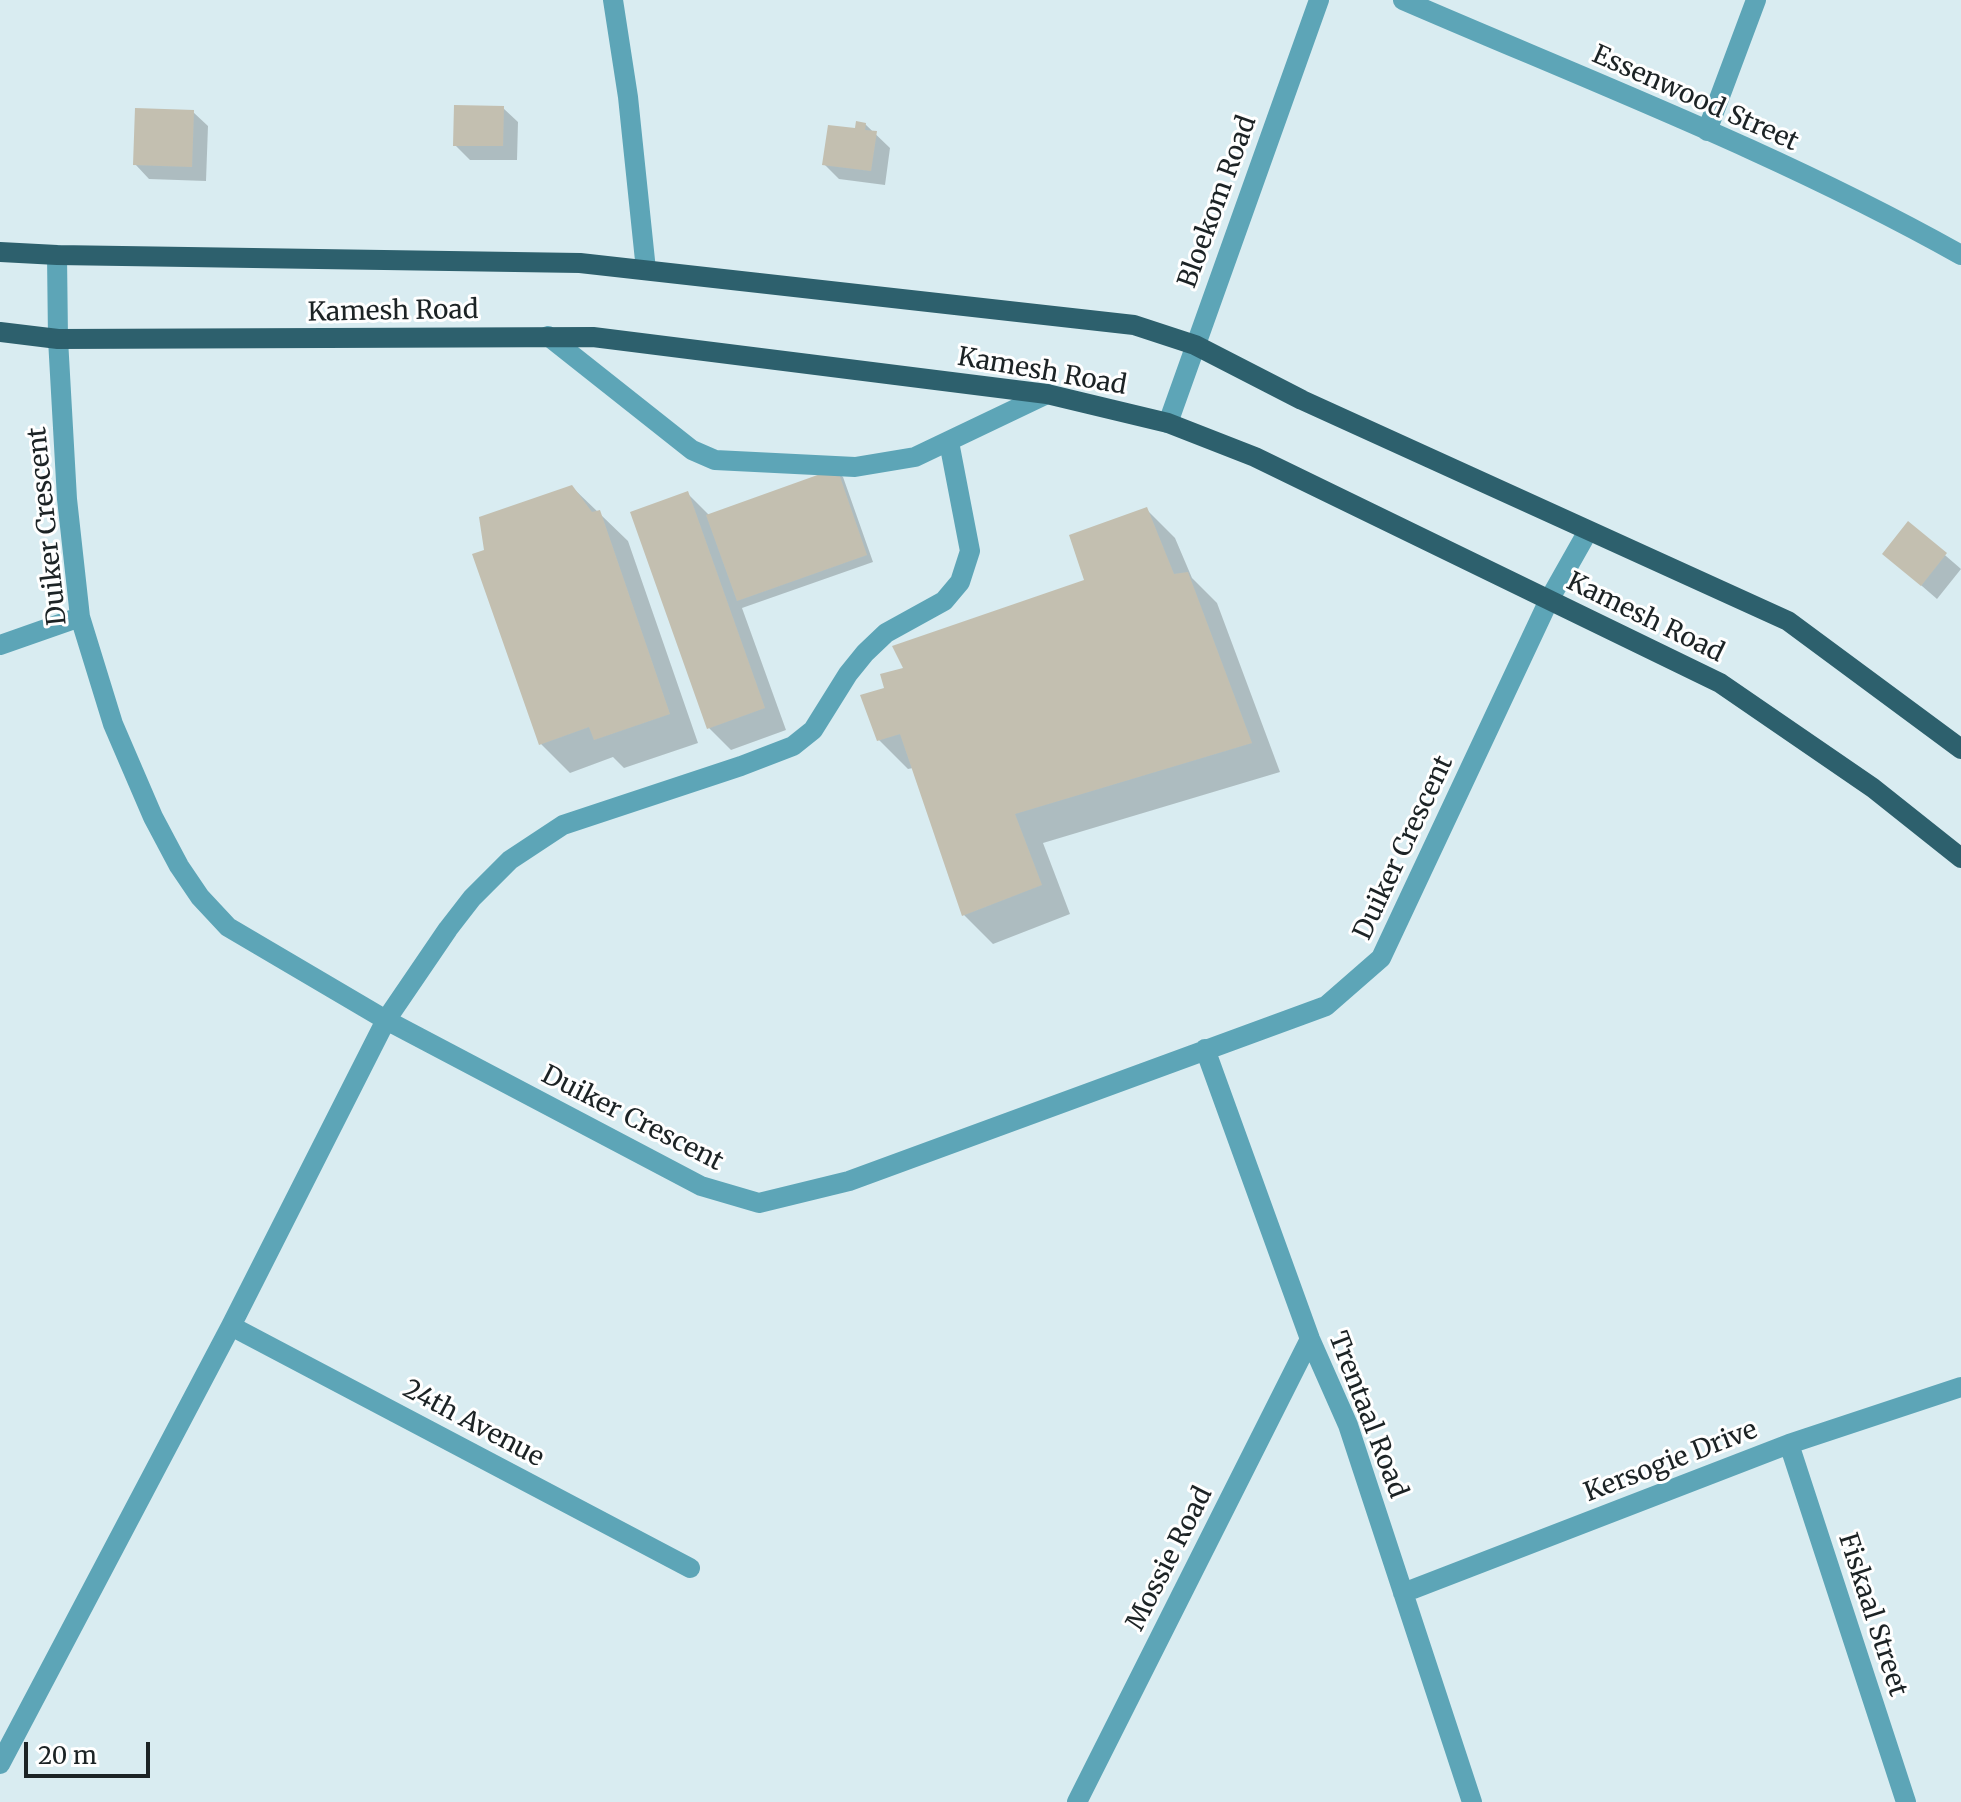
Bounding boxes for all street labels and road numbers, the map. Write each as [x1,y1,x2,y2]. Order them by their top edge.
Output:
street label: Essenwood Street [1587,40,1803,158]
street label: Bloekom Road [1172,112,1264,292]
street label: Kamesh Road [307,295,479,329]
street label: Kamesh Road [955,342,1129,402]
street label: Duiker Crescent [22,425,74,627]
street label: Kamesh Road [1561,567,1729,669]
street label: Duiker Crescent [1348,751,1460,945]
street label: Duiker Crescent [536,1060,728,1178]
street label: Trentaal Road [1321,1328,1413,1502]
street label: 24th Avenue [397,1374,549,1474]
street label: Kersogie Drive [1580,1415,1762,1509]
street label: Mossie Road [1120,1482,1220,1636]
street label: Fiskaal Street [1831,1529,1913,1701]

